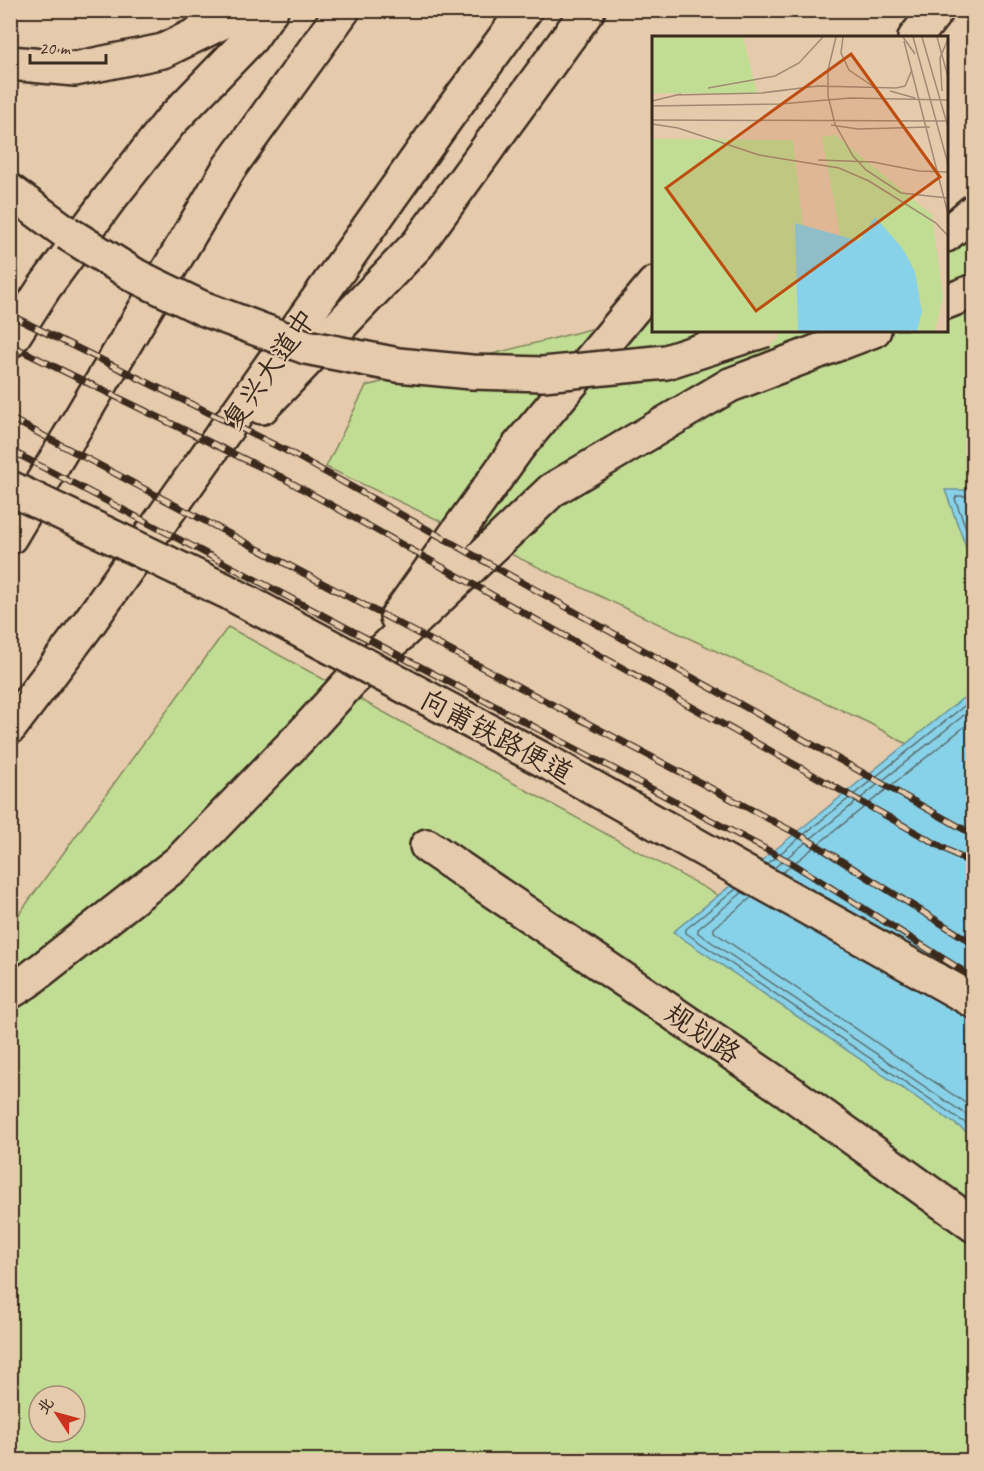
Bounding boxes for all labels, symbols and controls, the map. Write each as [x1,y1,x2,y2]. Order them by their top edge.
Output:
scale bar [30,27,106,65]
inset map [652,36,948,332]
text: 20 m [39,37,72,59]
street label: 复兴大道中 [215,302,323,436]
street label: 向莆铁路便道 [415,681,579,791]
street label: 规划路 [658,995,748,1071]
north arrow [27,1384,87,1444]
text: 北 [33,1393,58,1418]

